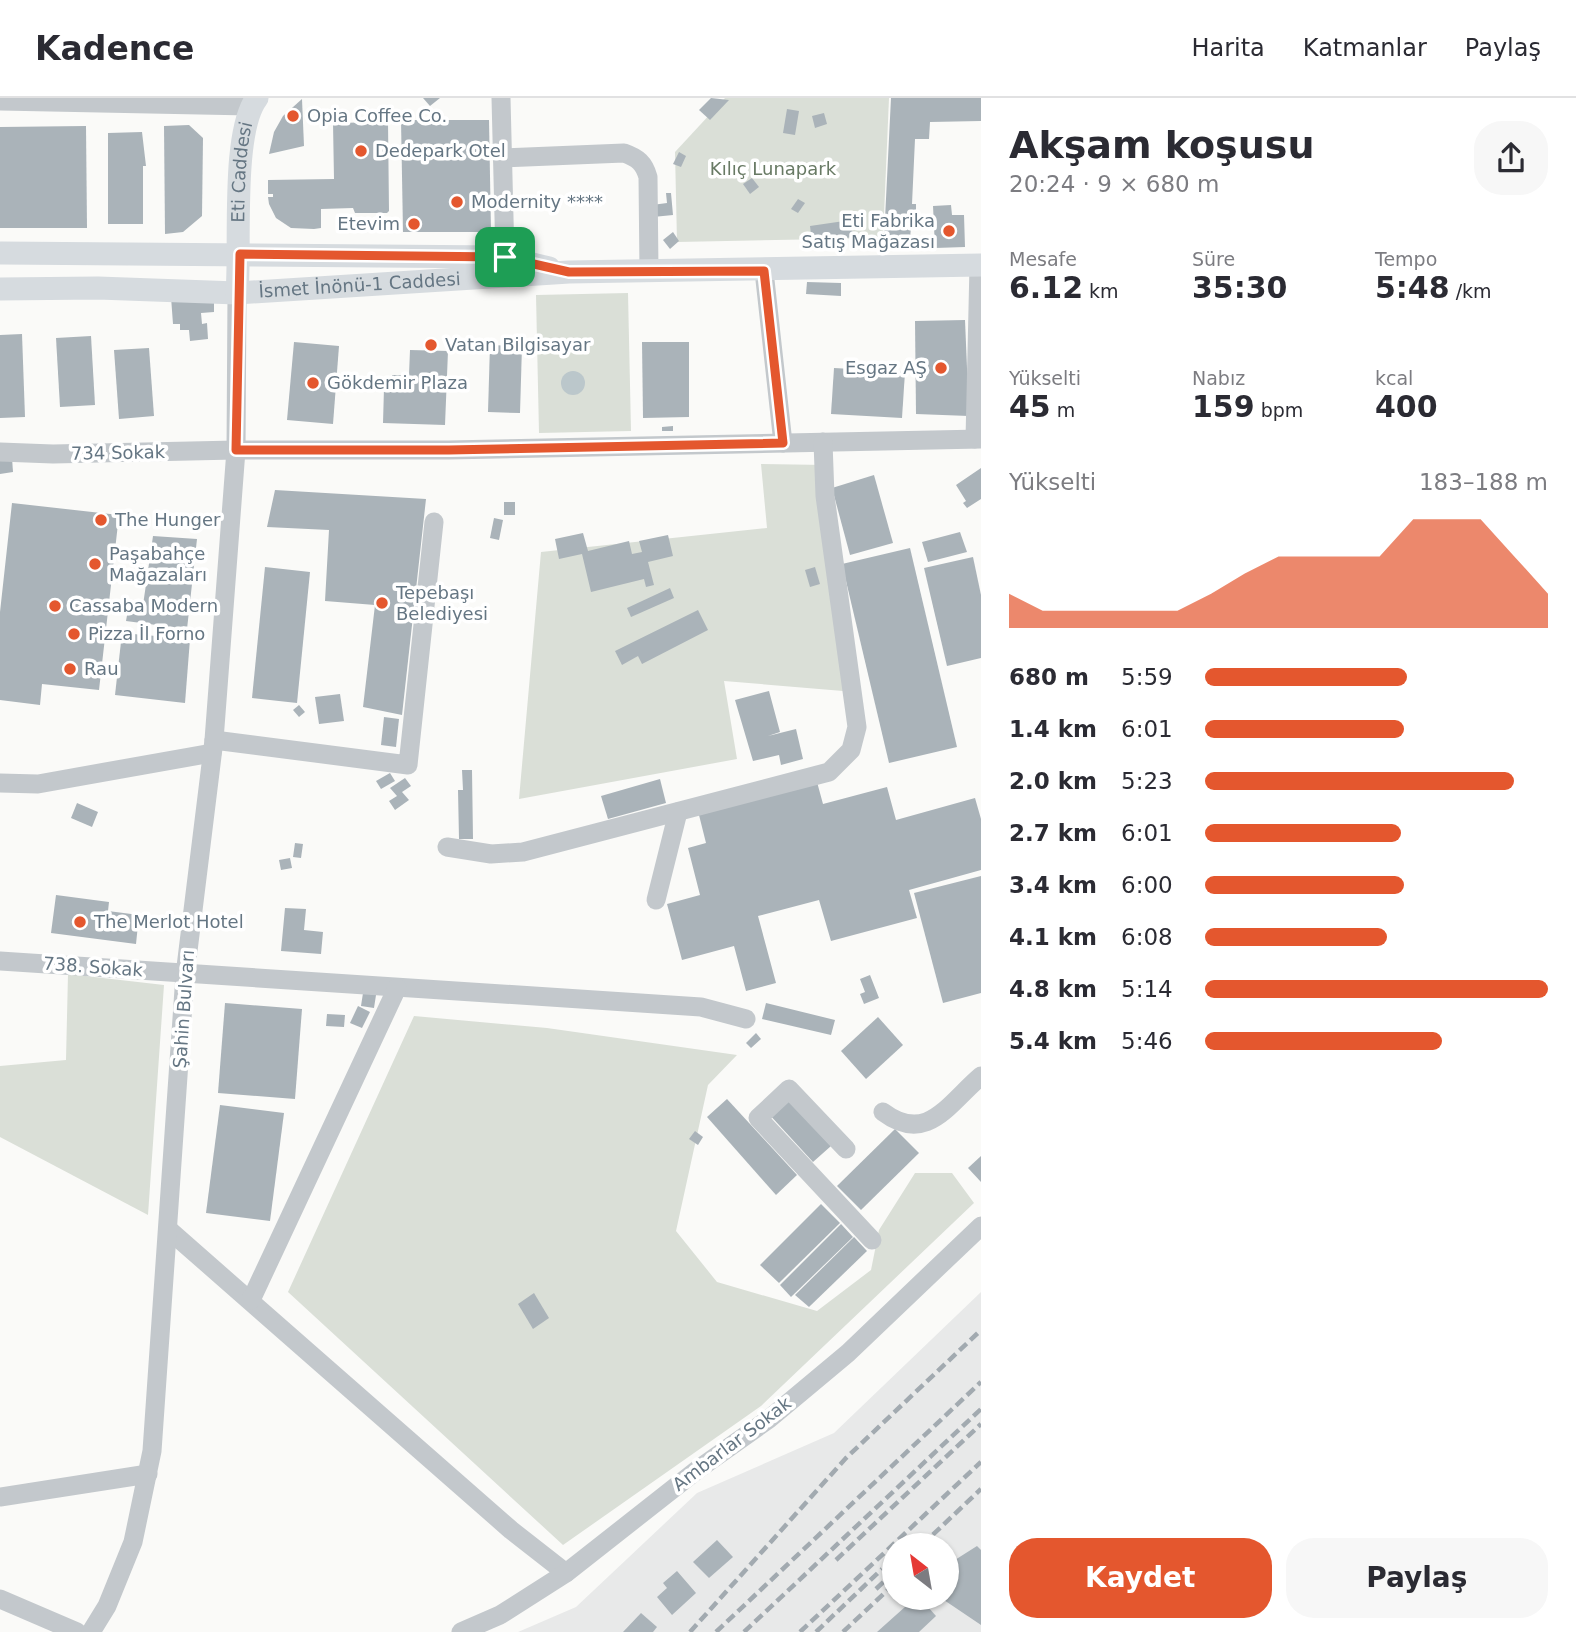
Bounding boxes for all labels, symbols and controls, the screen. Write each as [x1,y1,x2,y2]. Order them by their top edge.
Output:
text: Kadence [35,29,194,68]
text: Harita [1191,34,1265,62]
text: Katmanlar [1303,34,1427,62]
text: Paylaş [1465,34,1541,62]
place label: Opia Coffee Co. [307,105,447,126]
marker: Opia Coffee Co. [285,108,301,124]
street label: Eti Caddesi [227,119,256,223]
button: share [1474,121,1548,195]
text: Akşam koşusu [1009,123,1314,167]
place label: Dedepark Otel [375,140,506,161]
marker: Dedepark Otel [353,143,369,159]
park label: Kılıç Lunapark [710,158,837,179]
text: 20:24 · 9 × 680 m [1009,171,1219,197]
place label: Modernity **** [471,191,603,212]
marker: Modernity **** [449,194,465,210]
place label: Eti Fabrika Satış Mağazası [802,210,935,252]
place label: Etevim [337,213,400,234]
marker: Etevim [406,216,422,232]
marker: Eti Fabrika Satış Mağazası [941,223,957,239]
pin [475,227,535,287]
icon: arrive [486,238,524,276]
text: Mesafe [1009,248,1077,270]
text: Süre [1192,248,1235,270]
text: Tempo [1375,248,1437,270]
street label: İsmet İnönü-1 Caddesi [258,268,461,302]
text: 6.12 [1009,270,1083,305]
text: 35:30 [1192,270,1288,305]
text: 5:48 [1375,270,1450,305]
text: km [1083,280,1119,302]
text: /km [1450,280,1492,302]
place label: Vatan Bilgisayar [445,334,591,355]
marker: Vatan Bilgisayar [423,337,439,353]
place label: Esgaz AŞ [845,357,927,378]
marker: Esgaz AŞ [933,360,949,376]
text: Yükselti [1009,367,1081,389]
text: Nabız [1192,367,1245,389]
text: kcal [1375,367,1413,389]
place label: Gökdemir Plaza [327,372,468,393]
marker: Gökdemir Plaza [305,375,321,391]
text: 45 [1009,389,1051,424]
text: 159 [1192,389,1255,424]
text: 400 [1375,389,1438,424]
text: m [1051,399,1075,421]
text: bpm [1255,399,1303,421]
street label: 734 Sokak [71,441,166,464]
text: Yükselti [1009,469,1096,495]
text: 183–188 m [1419,469,1548,495]
place label: The Hunger [114,509,221,530]
marker: The Hunger [93,512,109,528]
place label: Paşabahçe Mağazaları [109,543,207,585]
marker: Paşabahçe Mağazaları [87,556,103,572]
place label: Tepebaşı Belediyesi [395,582,488,624]
place label: Cassaba Modern [69,595,218,616]
marker: Tepebaşı Belediyesi [374,595,390,611]
marker: Cassaba Modern [47,598,63,614]
place label: Pizza İl Forno [88,623,205,644]
marker: Pizza İl Forno [66,626,82,642]
place label: Rau [84,658,119,679]
marker: Rau [62,661,78,677]
text: 680 m [1009,664,1089,690]
text: 5:59 [1121,664,1173,690]
text: 1.4 km [1009,716,1097,742]
text: 6:01 [1121,716,1173,742]
text: 2.0 km [1009,768,1097,794]
text: 5:23 [1121,768,1173,794]
text: 2.7 km [1009,820,1097,846]
text: 6:01 [1121,820,1173,846]
text: 3.4 km [1009,872,1097,898]
text: 6:00 [1121,872,1173,898]
place label: The Merlot Hotel [93,911,244,932]
marker: The Merlot Hotel [72,914,88,930]
text: 4.1 km [1009,924,1097,950]
text: 6:08 [1121,924,1173,950]
street label: Şahin Bulvarı [169,949,198,1069]
street label: 738. Sokak [43,953,144,980]
text: 4.8 km [1009,976,1097,1002]
text: 5:14 [1121,976,1173,1002]
text: 5.4 km [1009,1028,1097,1054]
text: 5:46 [1121,1028,1173,1054]
street label: Ambarlar Sokak [668,1392,796,1495]
north arrow [882,1533,959,1610]
map controls [882,1533,959,1610]
button: Kaydet [1009,1538,1272,1618]
button: Paylaş [1286,1538,1548,1618]

